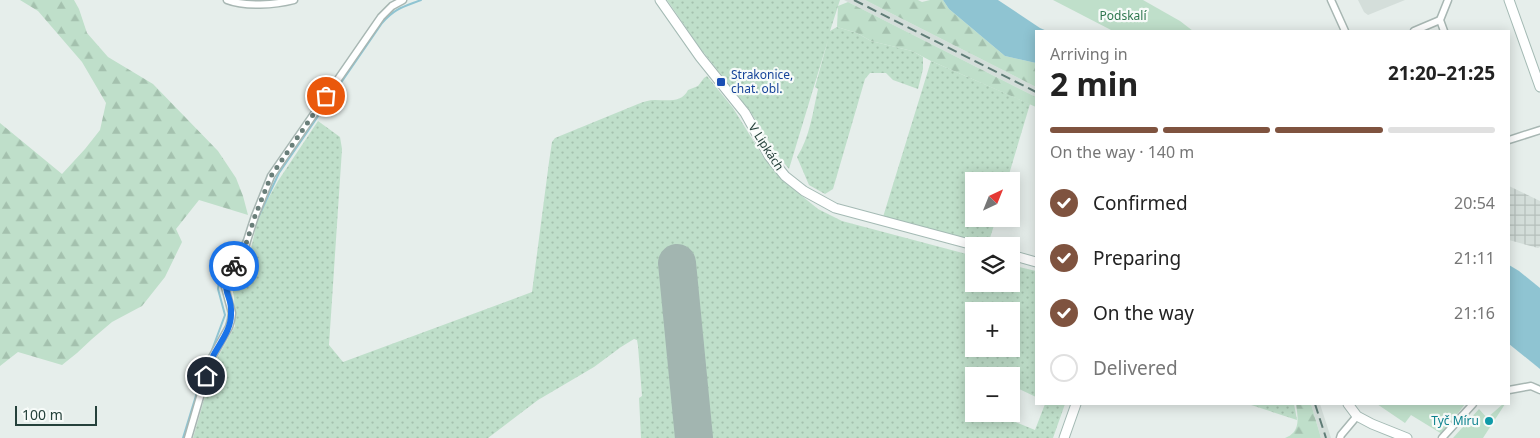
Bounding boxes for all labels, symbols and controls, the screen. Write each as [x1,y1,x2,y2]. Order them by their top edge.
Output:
park label: Podskalí [1100,7,1147,24]
text: Arriving in [1050,43,1128,65]
text: 21:20–21:25 [1388,60,1495,86]
text: 2 min [1050,62,1138,105]
place label: Strakonice, chat. obl. [731,66,793,97]
pin [305,75,347,117]
marker: Strakonice, chat. obl. [715,76,727,88]
icon: bag [312,82,340,110]
street label: V Lipkách [745,120,788,174]
text: On the way · 140 m [1050,141,1194,163]
north arrow [965,172,1020,228]
map controls [965,172,1020,422]
icon: check [1050,189,1078,217]
text: Confirmed [1093,190,1188,216]
text: 20:54 [1454,192,1495,214]
button: layers [965,237,1020,292]
courier [209,241,259,291]
icon: check [1050,244,1078,272]
text: Preparing [1093,245,1181,271]
text: 21:11 [1454,247,1495,269]
icon: bike [220,252,248,280]
icon: check [1050,299,1078,327]
text: On the way [1093,300,1194,326]
button: + [965,302,1020,357]
text: 21:16 [1454,302,1495,324]
pin [185,355,227,397]
text: Delivered [1093,355,1178,381]
icon: home [192,362,220,390]
button: − [965,367,1020,422]
scale bar [15,403,98,426]
text: 100 m [22,405,63,424]
place label: Tyč Míru [1431,412,1479,429]
marker: Tyč Míru [1483,415,1495,427]

